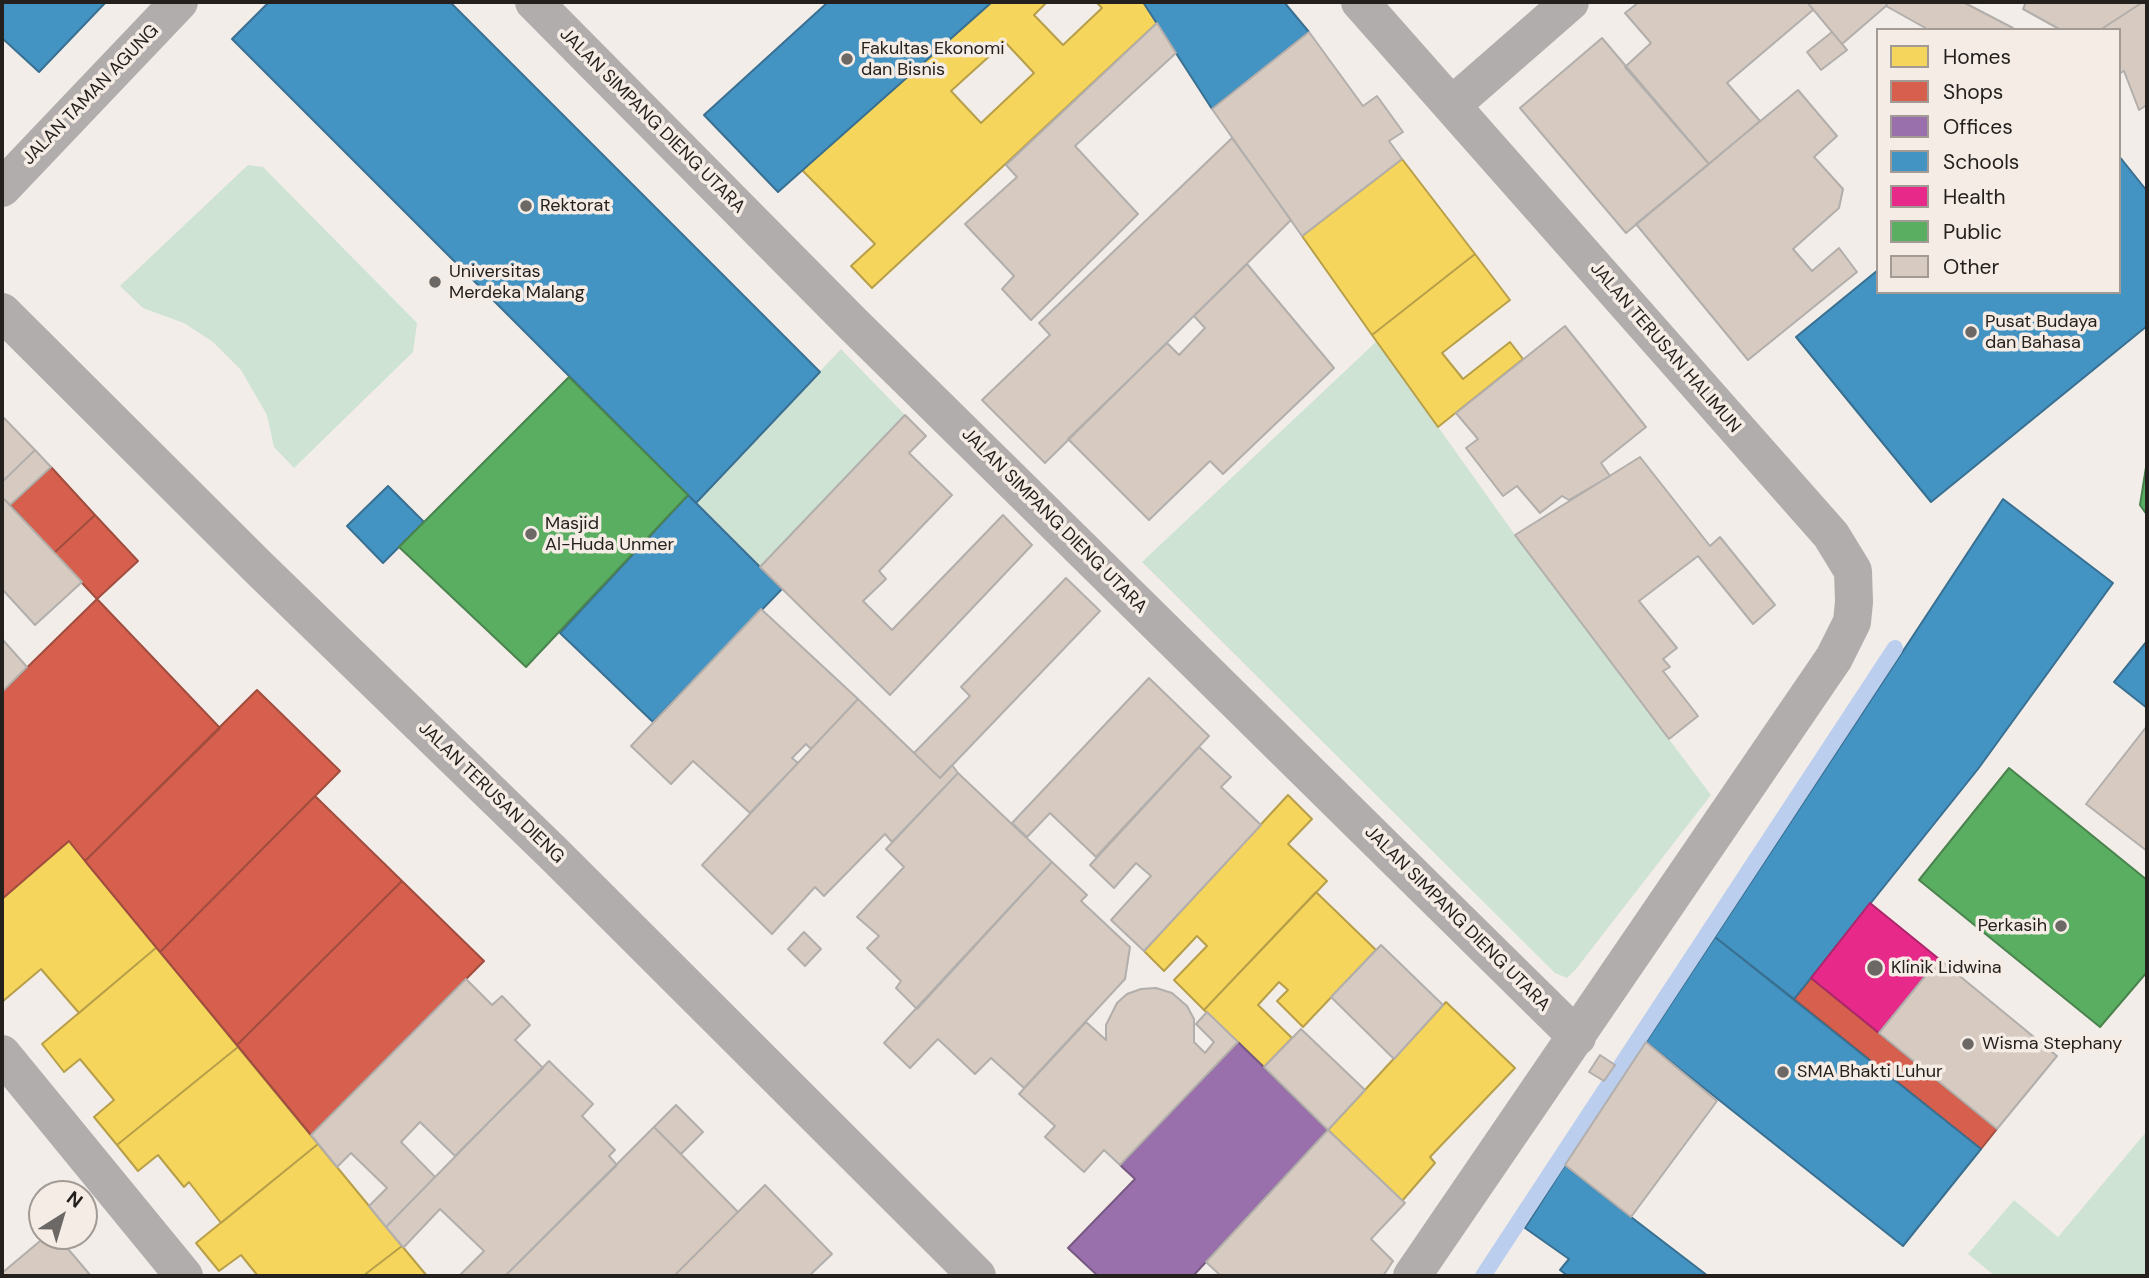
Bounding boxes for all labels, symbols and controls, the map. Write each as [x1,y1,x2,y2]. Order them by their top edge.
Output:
street label: JALAN TAMAN AGUNG [18,20,164,170]
street label: JALAN SIMPANG DIENG UTARA [555,24,749,218]
legend [1876,28,2121,294]
place label: Fakultas Ekonomi dan Bisnis [861,38,1005,80]
text: Homes [1943,43,2011,71]
marker: Fakultas Ekonomi dan Bisnis [839,51,855,67]
text: Shops [1943,78,2003,106]
text: Offices [1943,113,2013,141]
text: Schools [1943,148,2019,176]
text: Health [1943,183,2006,211]
place label: Rektorat [540,195,610,217]
marker: Rektorat [518,198,534,214]
text: Public [1943,218,2002,246]
text: Other [1943,253,1999,281]
street label: JALAN TERUSAN HALIMUN [1585,258,1745,438]
place label: Universitas Merdeka Malang [449,261,585,304]
marker: Universitas Merdeka Malang [427,274,443,290]
place label: Pusat Budaya dan Bahasa [1985,311,2097,354]
marker: Pusat Budaya dan Bahasa [1963,324,1979,340]
street label: JALAN SIMPANG DIENG UTARA [957,424,1151,618]
place label: Masjid Al-Huda Unmer [545,513,674,556]
marker: Masjid Al-Huda Unmer [523,526,539,542]
street label: JALAN TERUSAN DIENG [414,718,568,868]
street label: JALAN SIMPANG DIENG UTARA [1360,822,1554,1016]
place label: Perkasih [1978,915,2047,937]
marker: Perkasih [2053,918,2069,934]
place label: Klinik Lidwina [1891,957,2002,979]
marker: Klinik Lidwina [1865,958,1885,978]
place label: Wisma Stephany [1982,1033,2122,1055]
marker: Wisma Stephany [1960,1036,1976,1052]
place label: SMA Bhakti Luhur [1797,1061,1943,1083]
marker: SMA Bhakti Luhur [1775,1064,1791,1080]
north arrow [28,1180,98,1250]
text: N [62,1185,88,1214]

